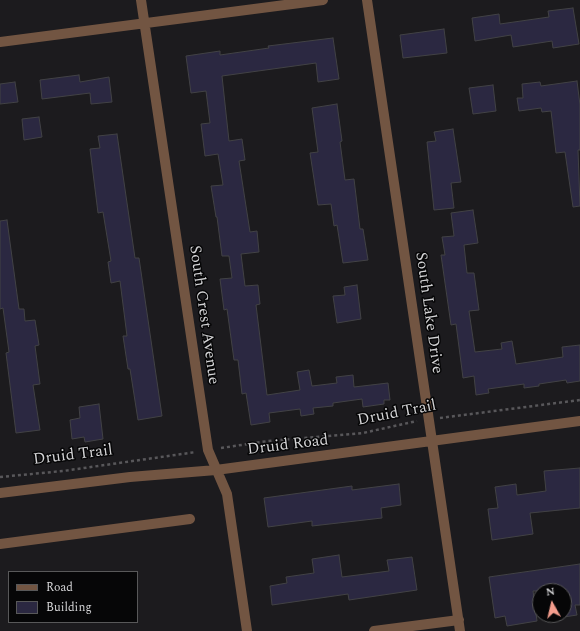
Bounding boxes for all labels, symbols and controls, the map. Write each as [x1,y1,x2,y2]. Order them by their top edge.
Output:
street label: South Crest Avenue [184,244,222,386]
street label: South Lake Drive [410,251,446,375]
street label: Druid Trail [356,397,438,431]
street label: Druid Road [246,431,330,461]
street label: Druid Trail [32,442,114,470]
legend [8,571,138,623]
text: Road [46,578,73,597]
north arrow [532,583,572,623]
text: N [545,583,556,601]
text: Building [46,598,92,617]

